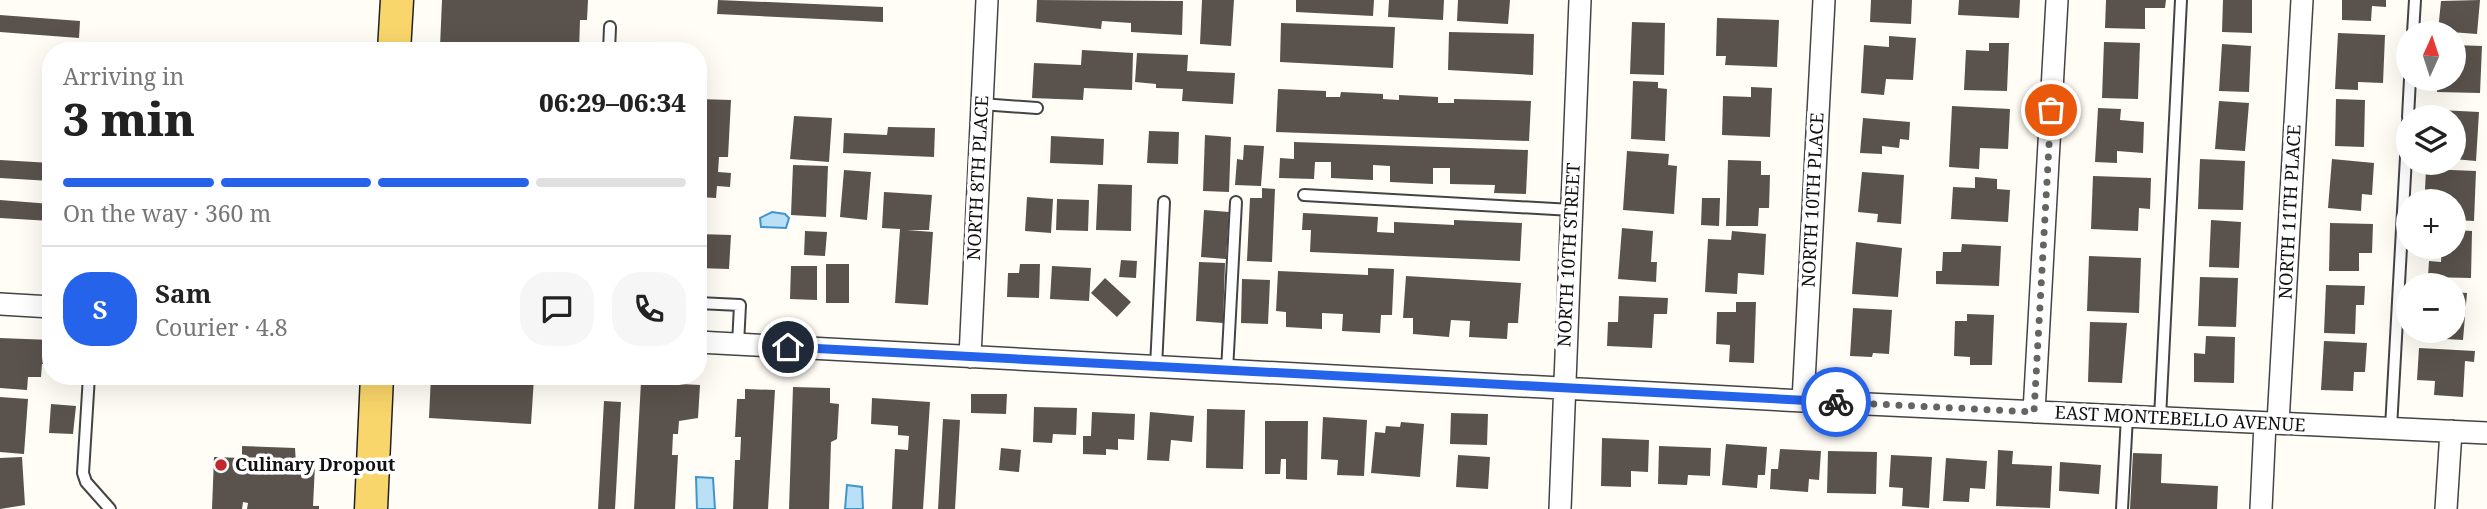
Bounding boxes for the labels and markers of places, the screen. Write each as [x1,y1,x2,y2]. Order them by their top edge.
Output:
pin [2021,80,2081,140]
pin [758,317,818,377]
place label: Culinary Dropout [235,452,395,476]
marker: Culinary Dropout [213,457,229,473]

